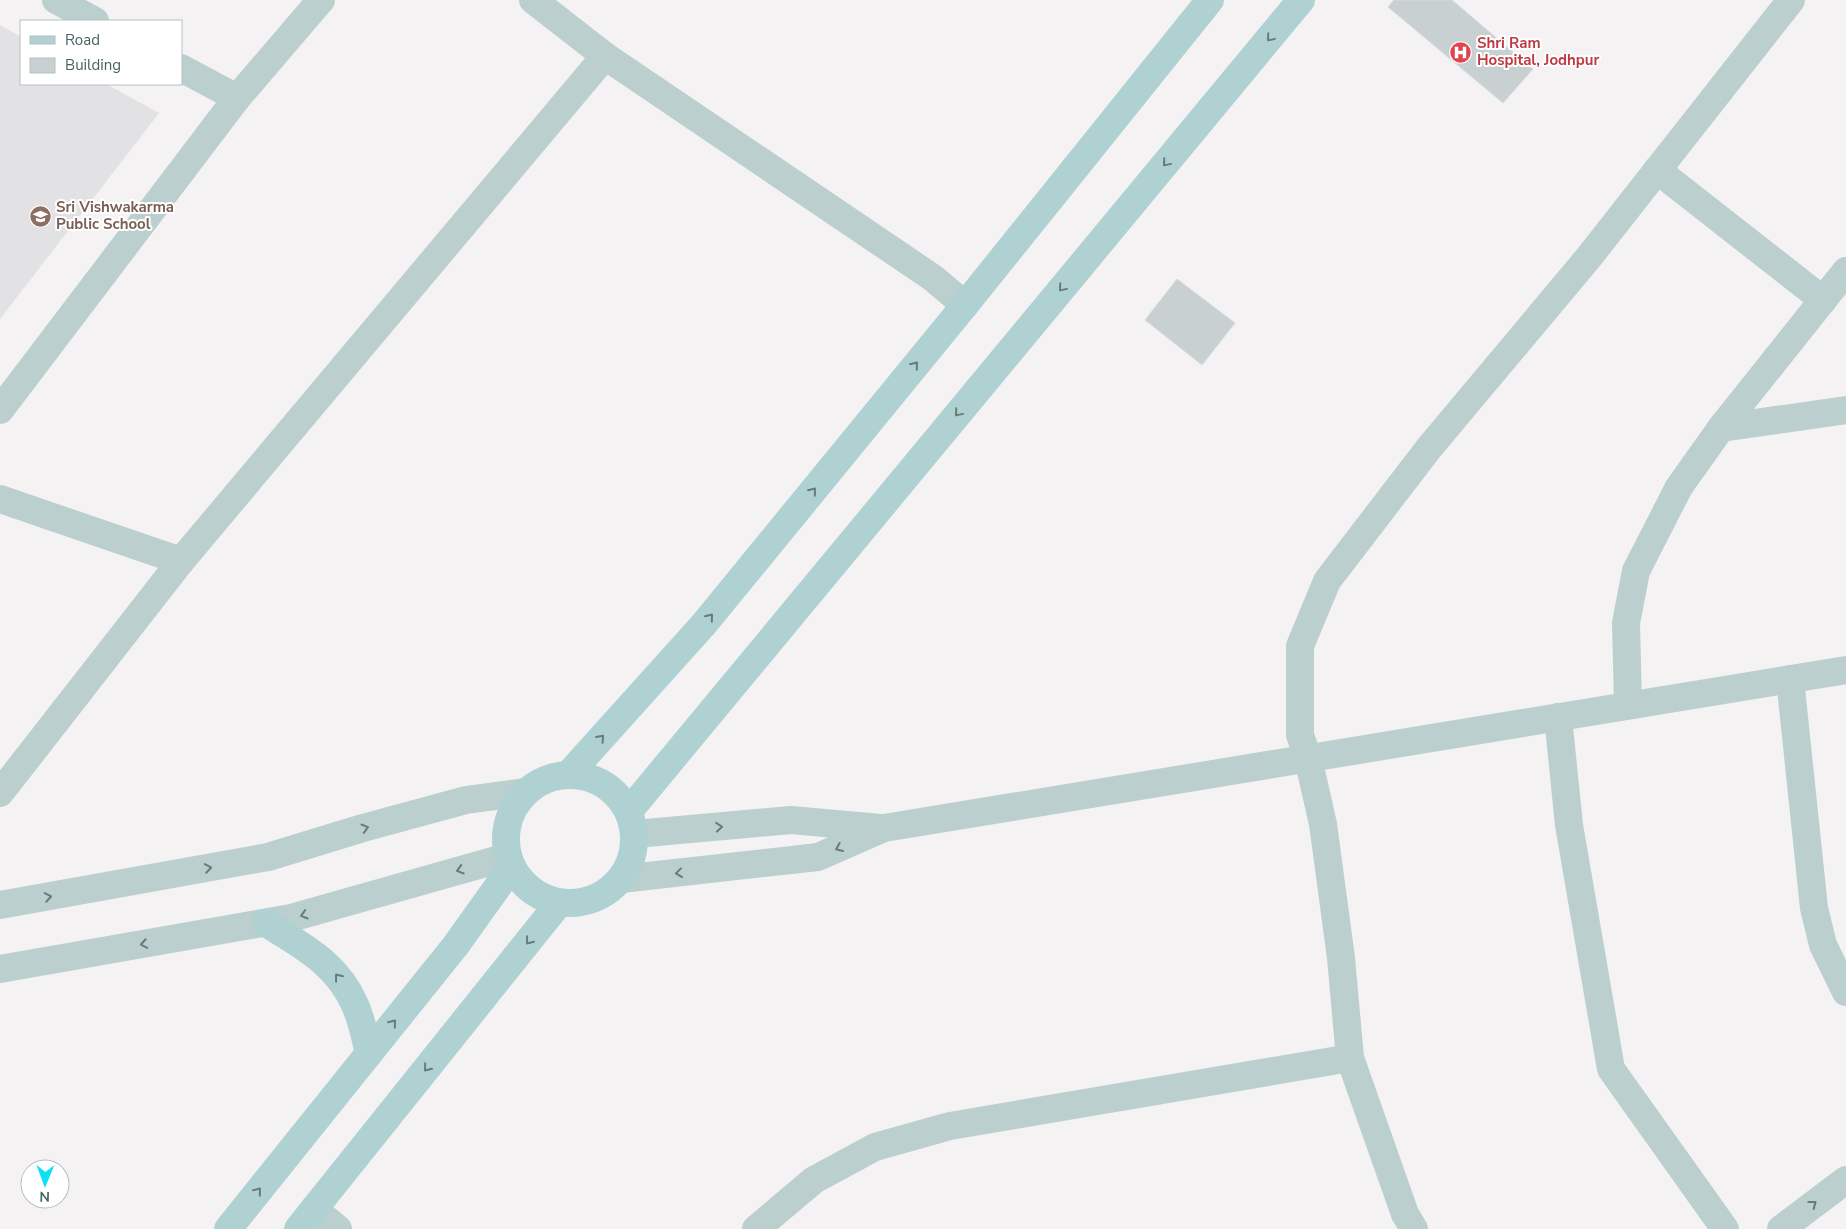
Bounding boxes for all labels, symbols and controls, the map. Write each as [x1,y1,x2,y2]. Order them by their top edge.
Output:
legend [20,20,182,85]
text: Road [65,30,100,50]
one-way arrow [1266,32,1275,41]
place label: Shri Ram Hospital, Jodhpur [1477,33,1599,70]
hospital icon: Shri Ram Hospital, Jodhpur [1449,40,1473,64]
text: Building [65,55,121,75]
one-way arrow [1162,157,1171,166]
place label: Sri Vishwakarma Public School [56,197,174,234]
school or university icon: Sri Vishwakarma Public School [28,204,52,228]
one-way arrow [1059,282,1068,291]
one-way arrow [910,362,918,371]
one-way arrow [955,407,964,416]
one-way arrow [807,488,815,497]
one-way arrow [704,614,712,623]
one-way arrow [596,735,605,744]
one-way arrow [715,821,723,832]
one-way arrow [360,823,369,833]
one-way arrow [835,841,844,852]
one-way arrow [204,864,212,874]
one-way arrow [456,864,465,875]
one-way arrow [675,867,683,878]
one-way arrow [44,892,52,902]
one-way arrow [300,909,308,919]
one-way arrow [526,935,535,945]
one-way arrow [140,939,149,949]
one-way arrow [335,973,344,982]
one-way arrow [388,1020,397,1029]
one-way arrow [425,1062,433,1071]
north arrow [20,1159,70,1209]
text: N [39,1187,50,1206]
one-way arrow [253,1188,261,1197]
one-way arrow [1807,1202,1816,1210]

